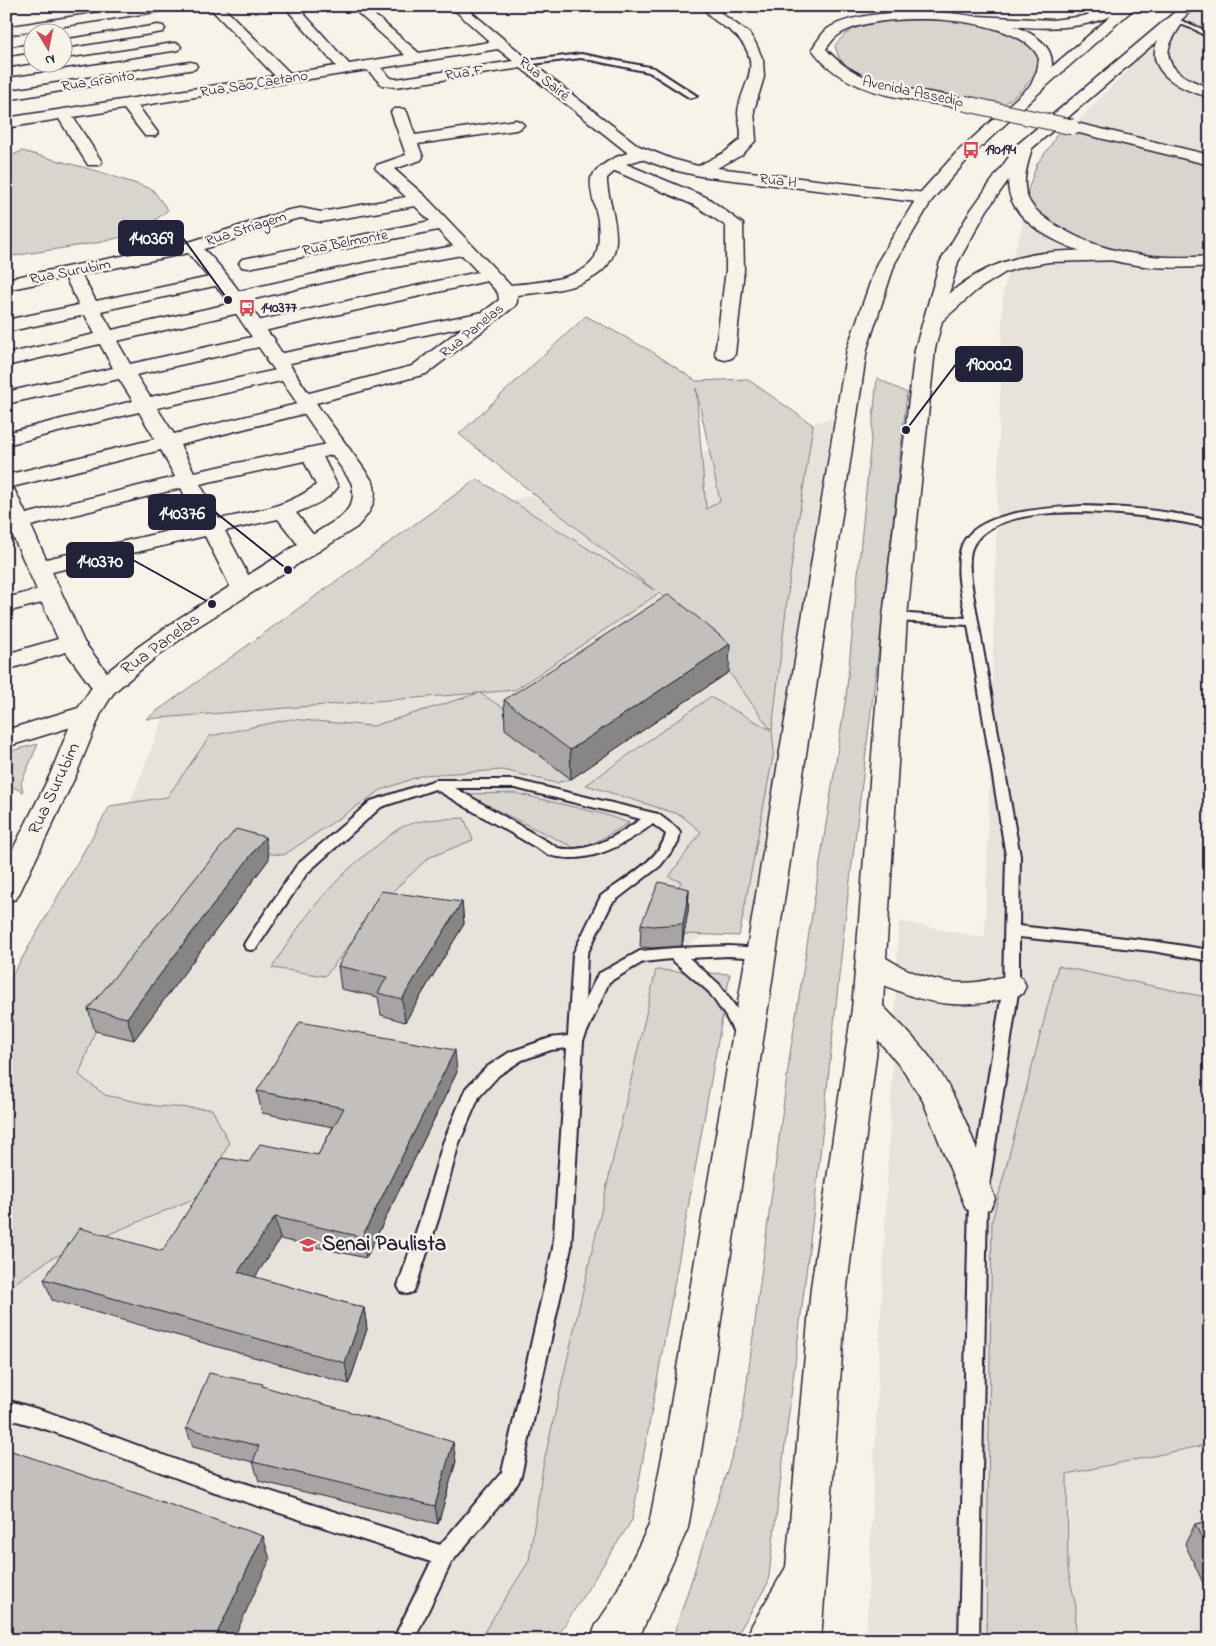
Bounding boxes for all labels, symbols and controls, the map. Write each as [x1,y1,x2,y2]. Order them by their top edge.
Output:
north arrow [22,22,72,72]
text: N [44,48,56,70]
street label: Rua Sairé [514,51,575,107]
street label: Rua F [443,59,485,87]
street label: Rua Granito [60,64,136,98]
street label: Rua São Caetano [199,65,310,103]
street label: Avenida Assedip [860,71,966,113]
place label: 190194 [985,139,1017,161]
bus stop icon: 190194 [961,140,981,160]
street label: Rua H [758,168,798,194]
street label: Rua Striagem [203,205,290,253]
callout: 140369 [119,221,183,255]
street label: Rua Belmonte [300,224,390,262]
text: 140369 [129,226,173,253]
street label: Rua Surubim [28,253,113,291]
place label: 140377 [261,297,298,319]
bus stop icon: 140377 [237,298,257,318]
street label: Rua Panelas [435,298,509,364]
callout: 190002 [956,347,1022,381]
text: 190002 [966,352,1012,379]
callout: 140376 [149,495,215,529]
text: 140376 [159,501,206,528]
callout: 140370 [67,543,133,577]
text: 140370 [77,549,124,576]
street label: Rua Panelas [116,607,206,683]
street label: Rua Surubim [22,739,88,839]
place label: Senai Paulista [322,1230,446,1260]
school or university icon: Senai Paulista [298,1235,318,1255]

